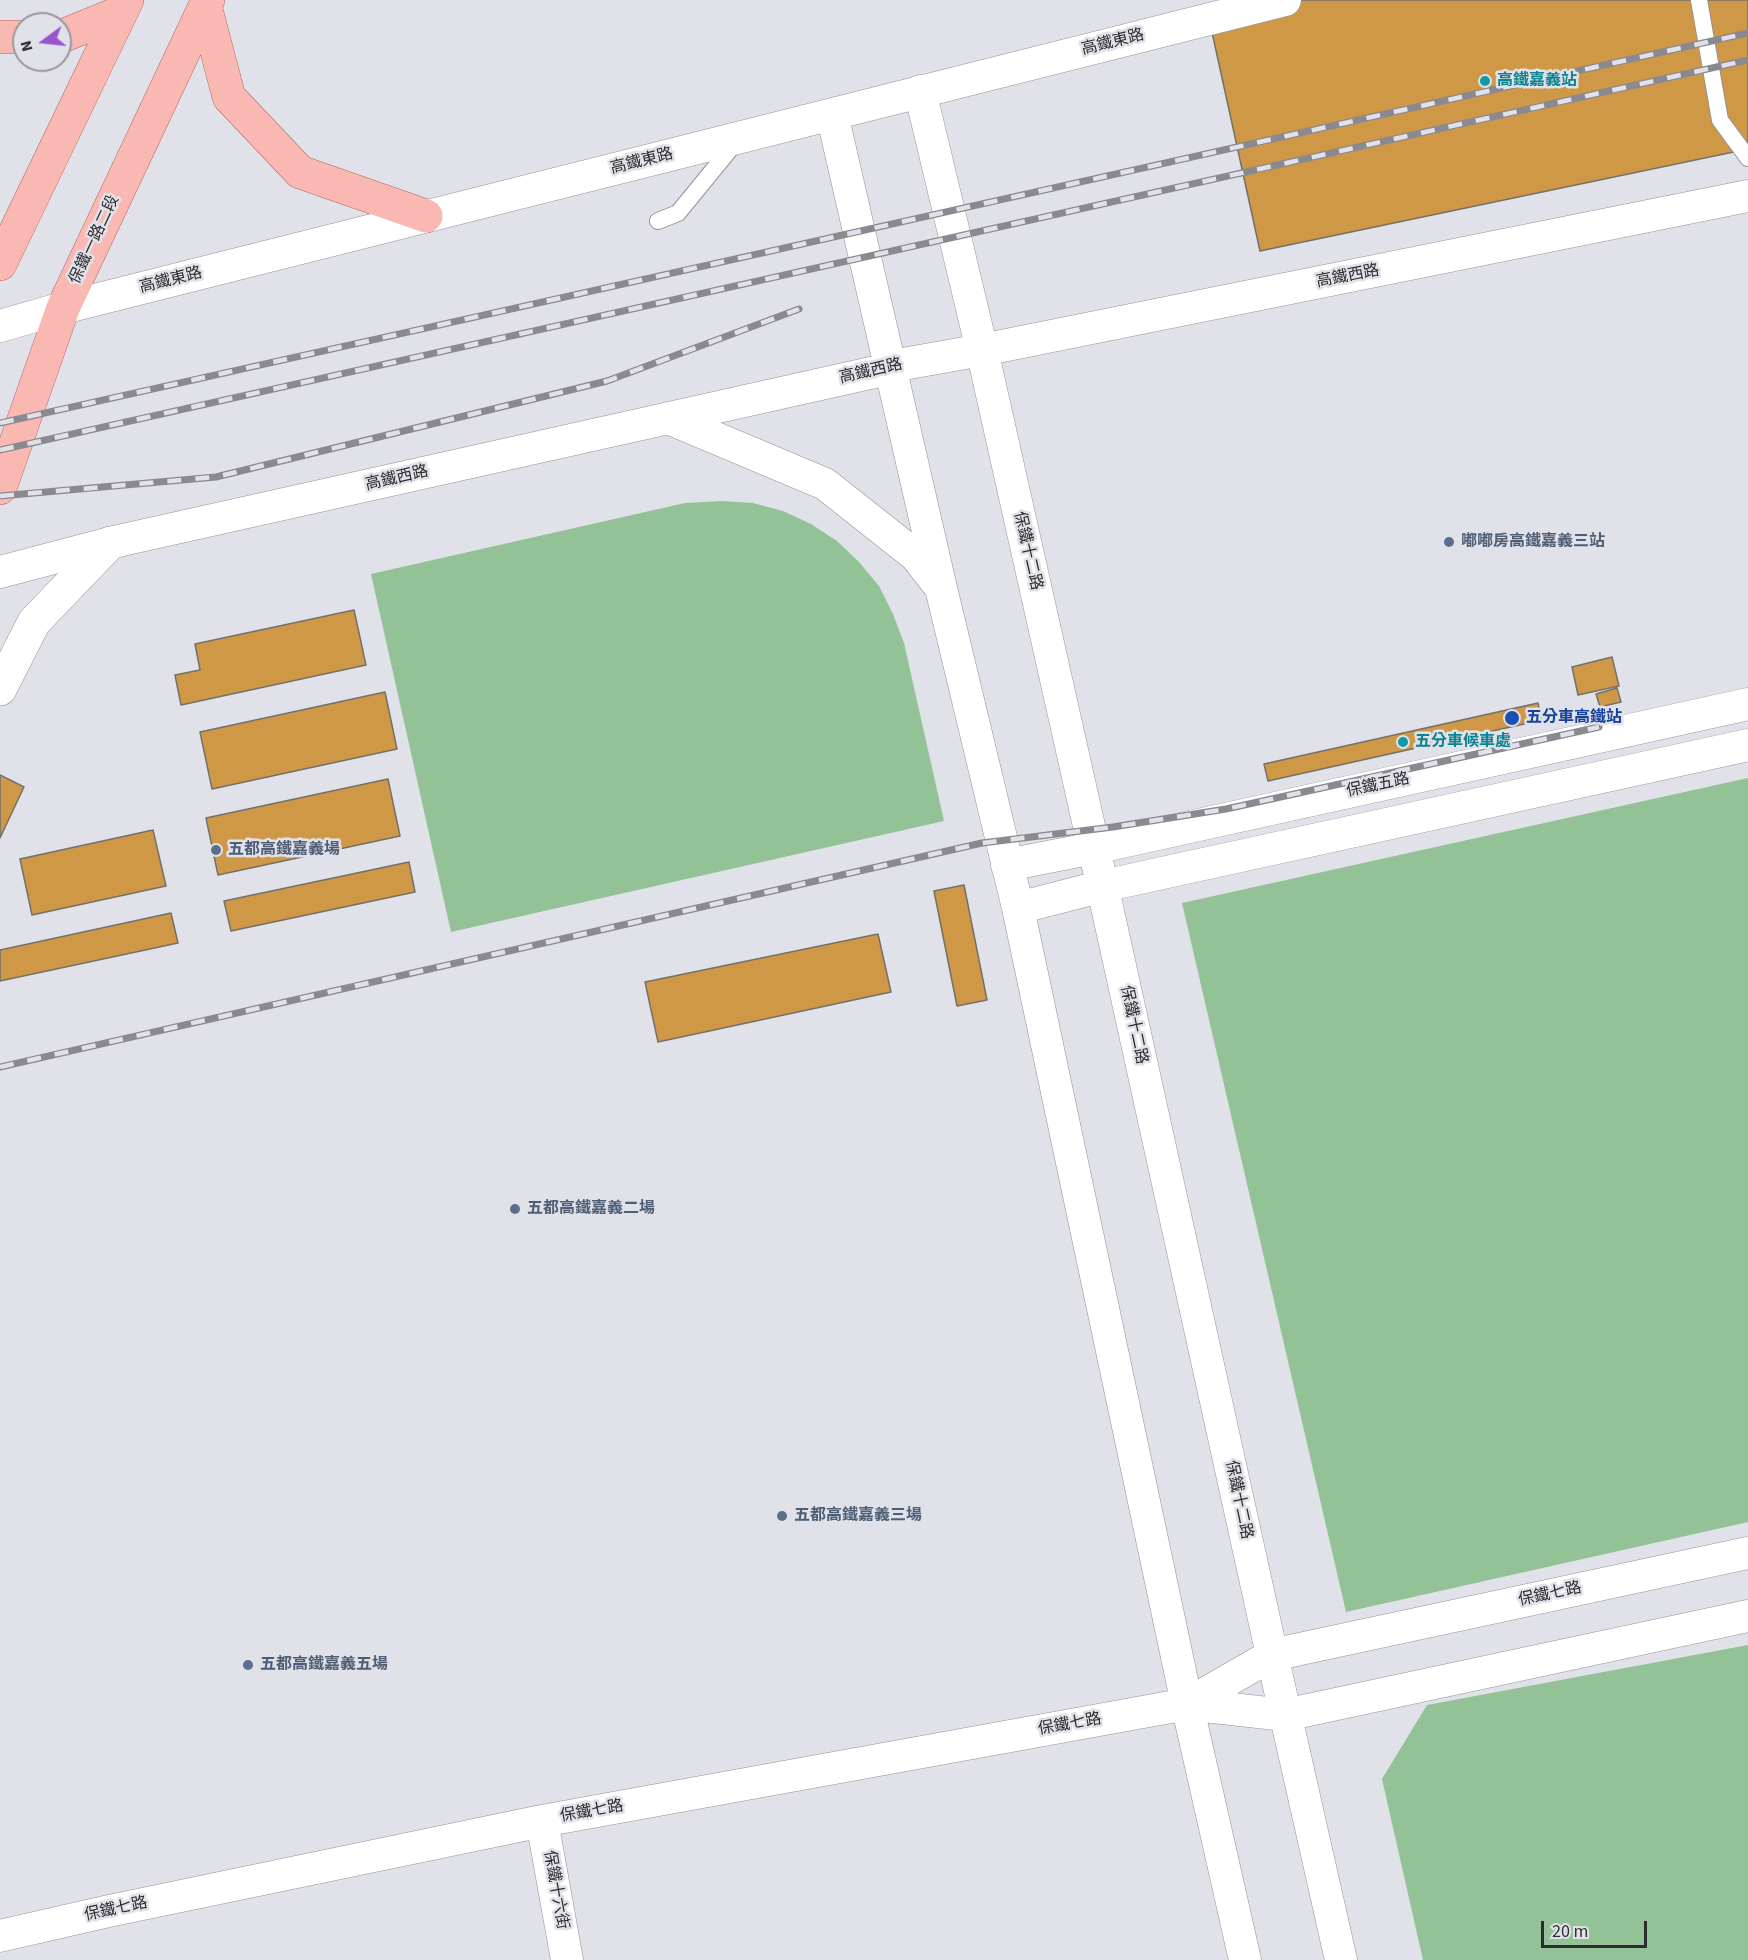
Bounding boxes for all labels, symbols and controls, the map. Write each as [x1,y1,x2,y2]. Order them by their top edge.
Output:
north arrow [12,12,72,72]
street label: 高鐵東路 [1080,26,1146,60]
text: N [15,38,39,54]
place label: 高鐵嘉義站 [1497,71,1577,91]
marker: 高鐵嘉義站 [1478,74,1492,88]
street label: 高鐵東路 [609,145,675,179]
street label: 保鐵一路二段 [66,192,124,288]
street label: 高鐵西路 [1315,261,1381,293]
street label: 高鐵東路 [138,264,204,298]
street label: 高鐵西路 [838,355,904,389]
street label: 高鐵西路 [364,462,430,496]
street label: 保鐵十二路 [1009,510,1045,592]
place label: 嘟嘟房高鐵嘉義三站 [1461,532,1605,552]
marker: 嘟嘟房高鐵嘉義三站 [1442,535,1456,549]
place label: 五分車高鐵站 [1526,708,1622,728]
marker: 五分車高鐵站 [1503,709,1521,727]
place label: 五分車候車處 [1415,732,1511,752]
marker: 五分車候車處 [1396,735,1410,749]
street label: 保鐵五路 [1345,770,1411,802]
place label: 五都高鐵嘉義場 [228,840,340,860]
marker: 五都高鐵嘉義場 [209,843,223,857]
street label: 保鐵十二路 [1115,984,1151,1066]
place label: 五都高鐵嘉義二場 [527,1199,655,1219]
marker: 五都高鐵嘉義二場 [508,1202,522,1216]
street label: 保鐵十二路 [1220,1459,1256,1541]
place label: 五都高鐵嘉義三場 [794,1506,922,1526]
marker: 五都高鐵嘉義三場 [775,1509,789,1523]
street label: 保鐵七路 [1517,1579,1583,1611]
place label: 五都高鐵嘉義五場 [260,1655,388,1675]
marker: 五都高鐵嘉義五場 [241,1658,255,1672]
street label: 保鐵七路 [1037,1710,1103,1740]
street label: 保鐵七路 [559,1797,625,1827]
street label: 保鐵十六街 [539,1849,571,1931]
street label: 保鐵七路 [83,1894,149,1926]
scale bar [1544,1909,1650,1947]
text: 20 m [1552,1919,1588,1944]

